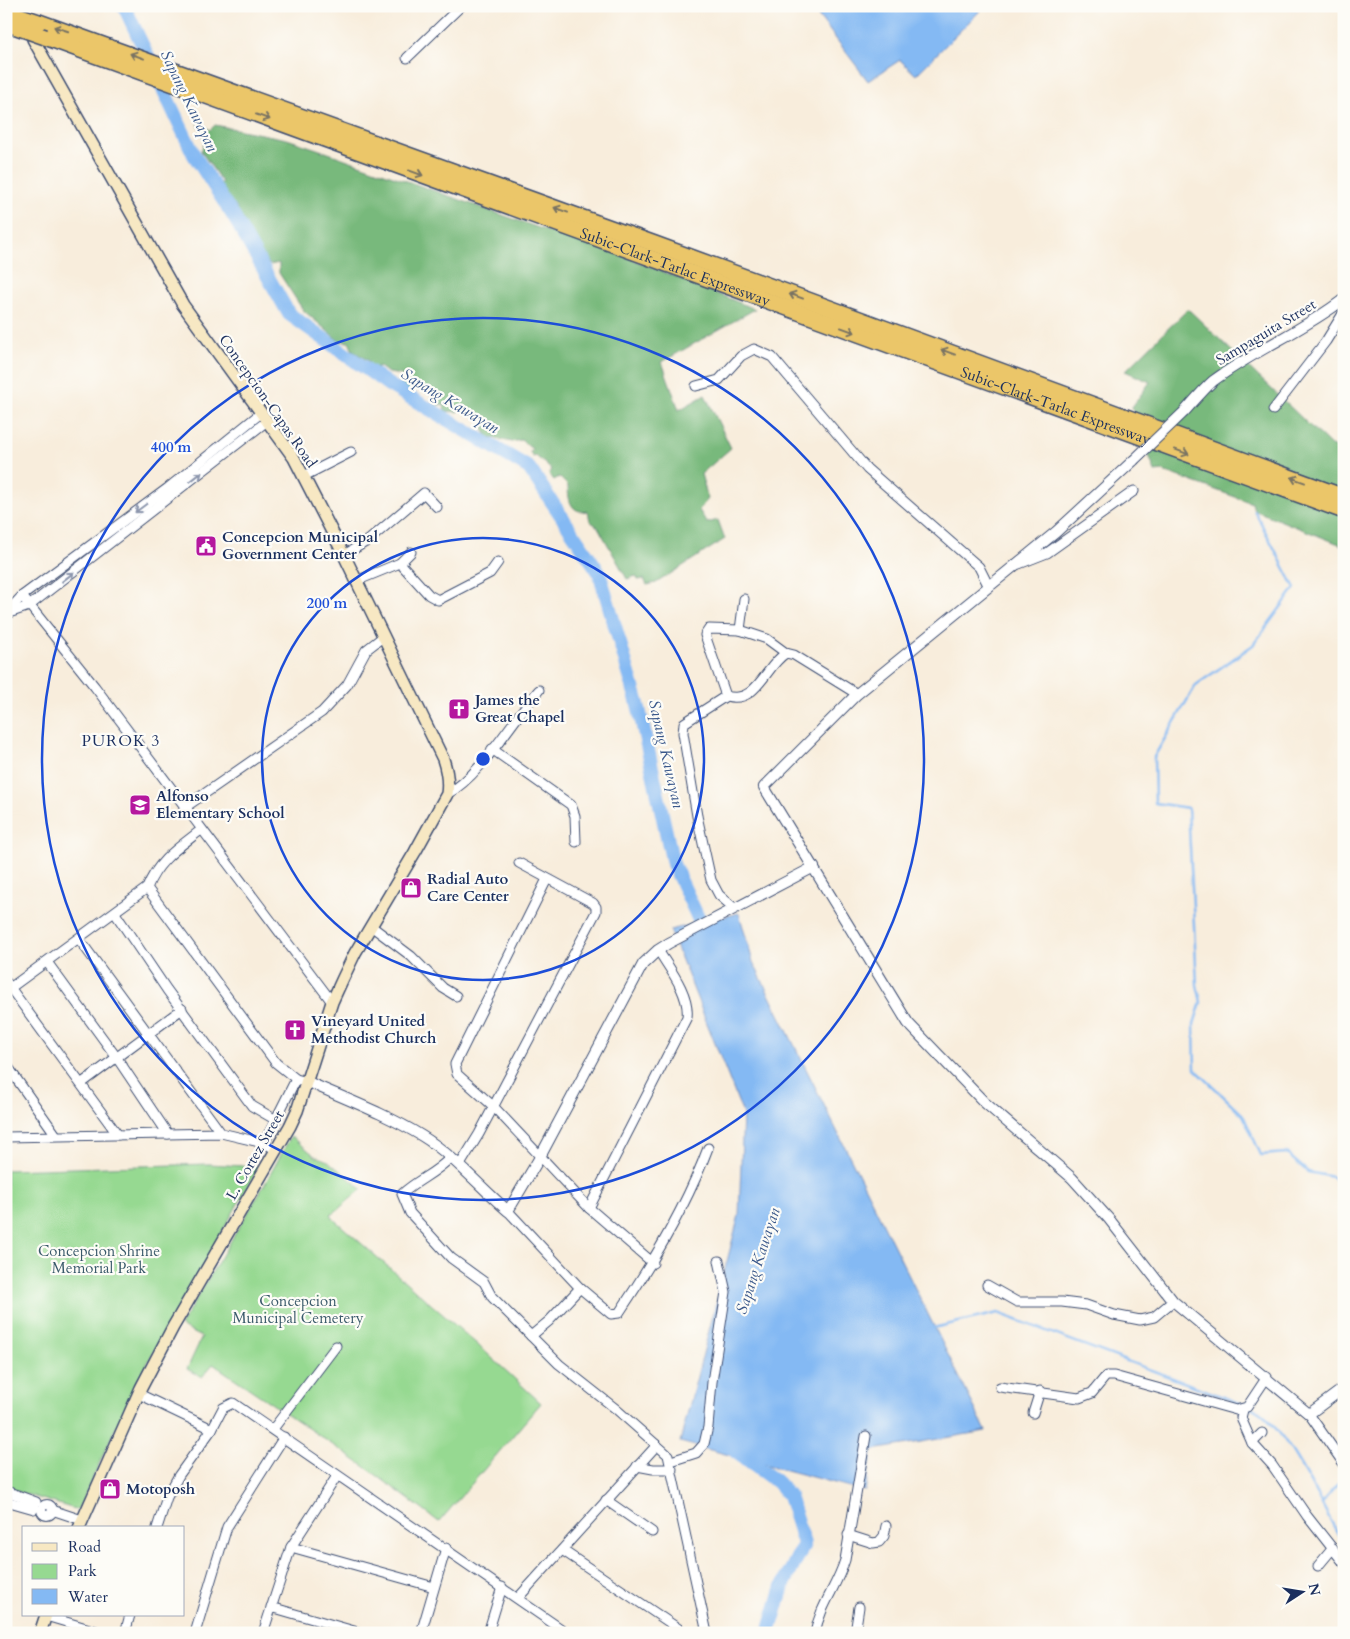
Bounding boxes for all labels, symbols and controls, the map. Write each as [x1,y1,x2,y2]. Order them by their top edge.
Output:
one-way arrow [53,24,69,34]
water label: Sapang Kawayan [155,47,223,156]
one-way arrow [130,51,145,60]
one-way arrow [255,113,270,122]
one-way arrow [408,169,423,178]
one-way arrow [554,205,569,214]
street label: Subic-Clark-Tarlac Expressway [577,223,773,311]
one-way arrow [788,291,804,300]
street label: Sampaguita Street [1212,294,1320,370]
one-way arrow [840,326,855,335]
street label: Concepcion-Capas Road [214,330,322,472]
one-way arrow [941,347,956,356]
street label: Subic-Clark-Tarlac Expressway [958,362,1154,450]
water label: Sapang Kawayan [397,363,503,439]
text: 400 m [151,437,192,457]
one-way arrow [1173,448,1189,457]
one-way arrow [189,472,202,483]
one-way arrow [1291,475,1306,484]
one-way arrow [135,503,148,514]
place label: Concepcion Municipal Government Center [222,527,379,564]
public building icon: Concepcion Municipal Government Center [194,534,218,558]
one-way arrow [61,571,74,582]
text: 200 m [307,593,348,613]
place label: James the Great Chapel [473,690,565,727]
church icon: James the Great Chapel [447,697,471,721]
water label: Sapang Kawayan [643,698,689,810]
district label: PUROK 3 [82,730,160,752]
centre of rings [474,750,492,768]
place label: Alfonso Elementary School [156,786,285,823]
school or university icon: Alfonso Elementary School [128,793,152,817]
place label: Radial Auto Care Center [427,869,510,906]
shop icon: Radial Auto Care Center [399,876,423,900]
place label: Vineyard United Methodist Church [311,1011,437,1048]
church icon: Vineyard United Methodist Church [283,1018,307,1042]
street label: L. Cortez Street [221,1106,289,1203]
water label: Sapang Kawayan [730,1205,786,1317]
park label: Concepcion Shrine Memorial Park [38,1241,160,1278]
park label: Concepcion Municipal Cemetery [232,1291,364,1328]
shop icon: Motoposh [98,1477,122,1501]
place label: Motoposh [126,1479,196,1499]
legend [22,1526,185,1616]
text: Road [68,1537,101,1557]
text: Park [68,1561,97,1581]
north arrow [1278,1566,1328,1616]
text: N [1304,1581,1325,1597]
text: Water [67,1587,109,1607]

